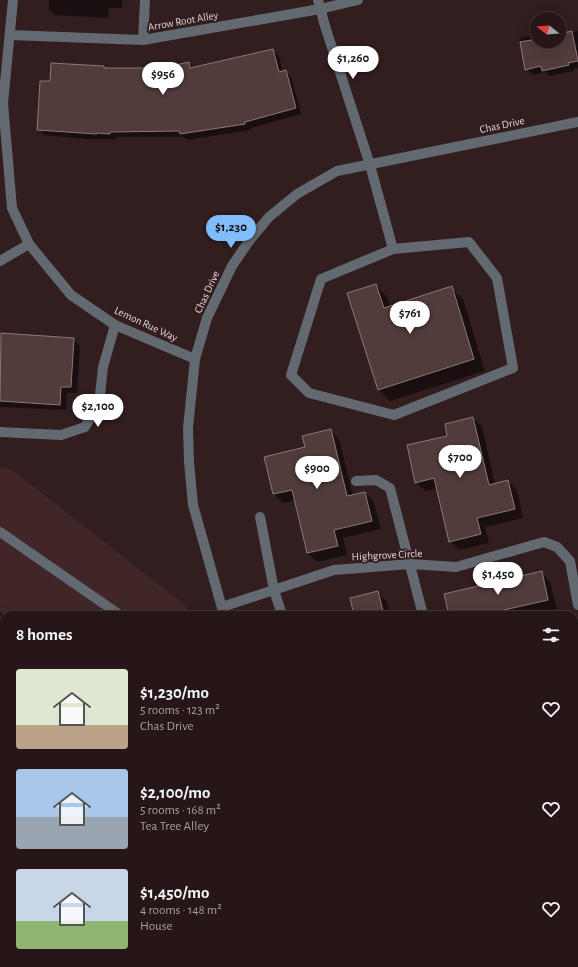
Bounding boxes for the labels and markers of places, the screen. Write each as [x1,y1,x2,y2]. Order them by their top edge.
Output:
pin: $1,260 [320,46,386,80]
pin: $956 [139,62,187,96]
pin: $1,230 [198,215,264,249]
pin: $761 [386,301,434,335]
pin: $2,100 [65,394,131,428]
pin: $700 [436,445,484,479]
pin: $900 [293,456,341,490]
pin: $1,450 [465,562,531,596]

